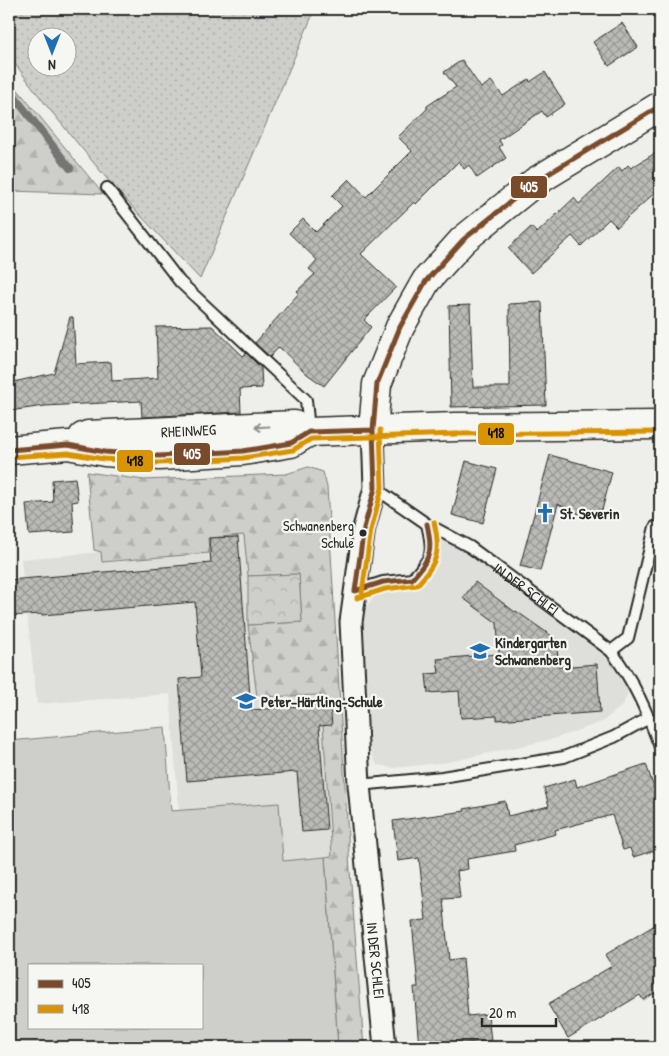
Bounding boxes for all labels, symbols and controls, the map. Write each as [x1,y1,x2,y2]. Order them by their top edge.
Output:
north arrow [28,28,78,78]
text: N [48,56,56,75]
line badge: 405 [510,175,548,199]
text: 405 [520,177,538,196]
street label: RHEINWEG [160,418,217,442]
one-way arrow [255,422,271,431]
line badge: 418 [477,422,515,446]
text: 418 [488,423,504,442]
line badge: 405 [173,442,211,466]
text: 405 [183,444,201,463]
line badge: 418 [116,449,154,473]
text: 418 [127,451,143,470]
church icon: St. Severin [534,502,556,524]
place label: St. Severin [560,503,620,524]
place label: Schwanenberg Schule [283,516,354,552]
marker: Schwanenberg Schule [358,528,368,538]
street label: IN DER SCHLEI [489,557,564,620]
place label: Kindergarten Schwanenberg [495,632,571,671]
school or university icon: Kindergarten Schwanenberg [469,640,491,662]
school or university icon: Peter-Härtling-Schule [235,690,257,712]
place label: Peter-Härtling-Schule [261,691,383,713]
street label: IN DER SCHLEI [362,921,391,1000]
legend [28,964,202,1028]
text: 405 [72,972,91,993]
scale bar [482,996,555,1028]
text: 418 [72,998,90,1019]
text: 20 m [489,1002,516,1023]

